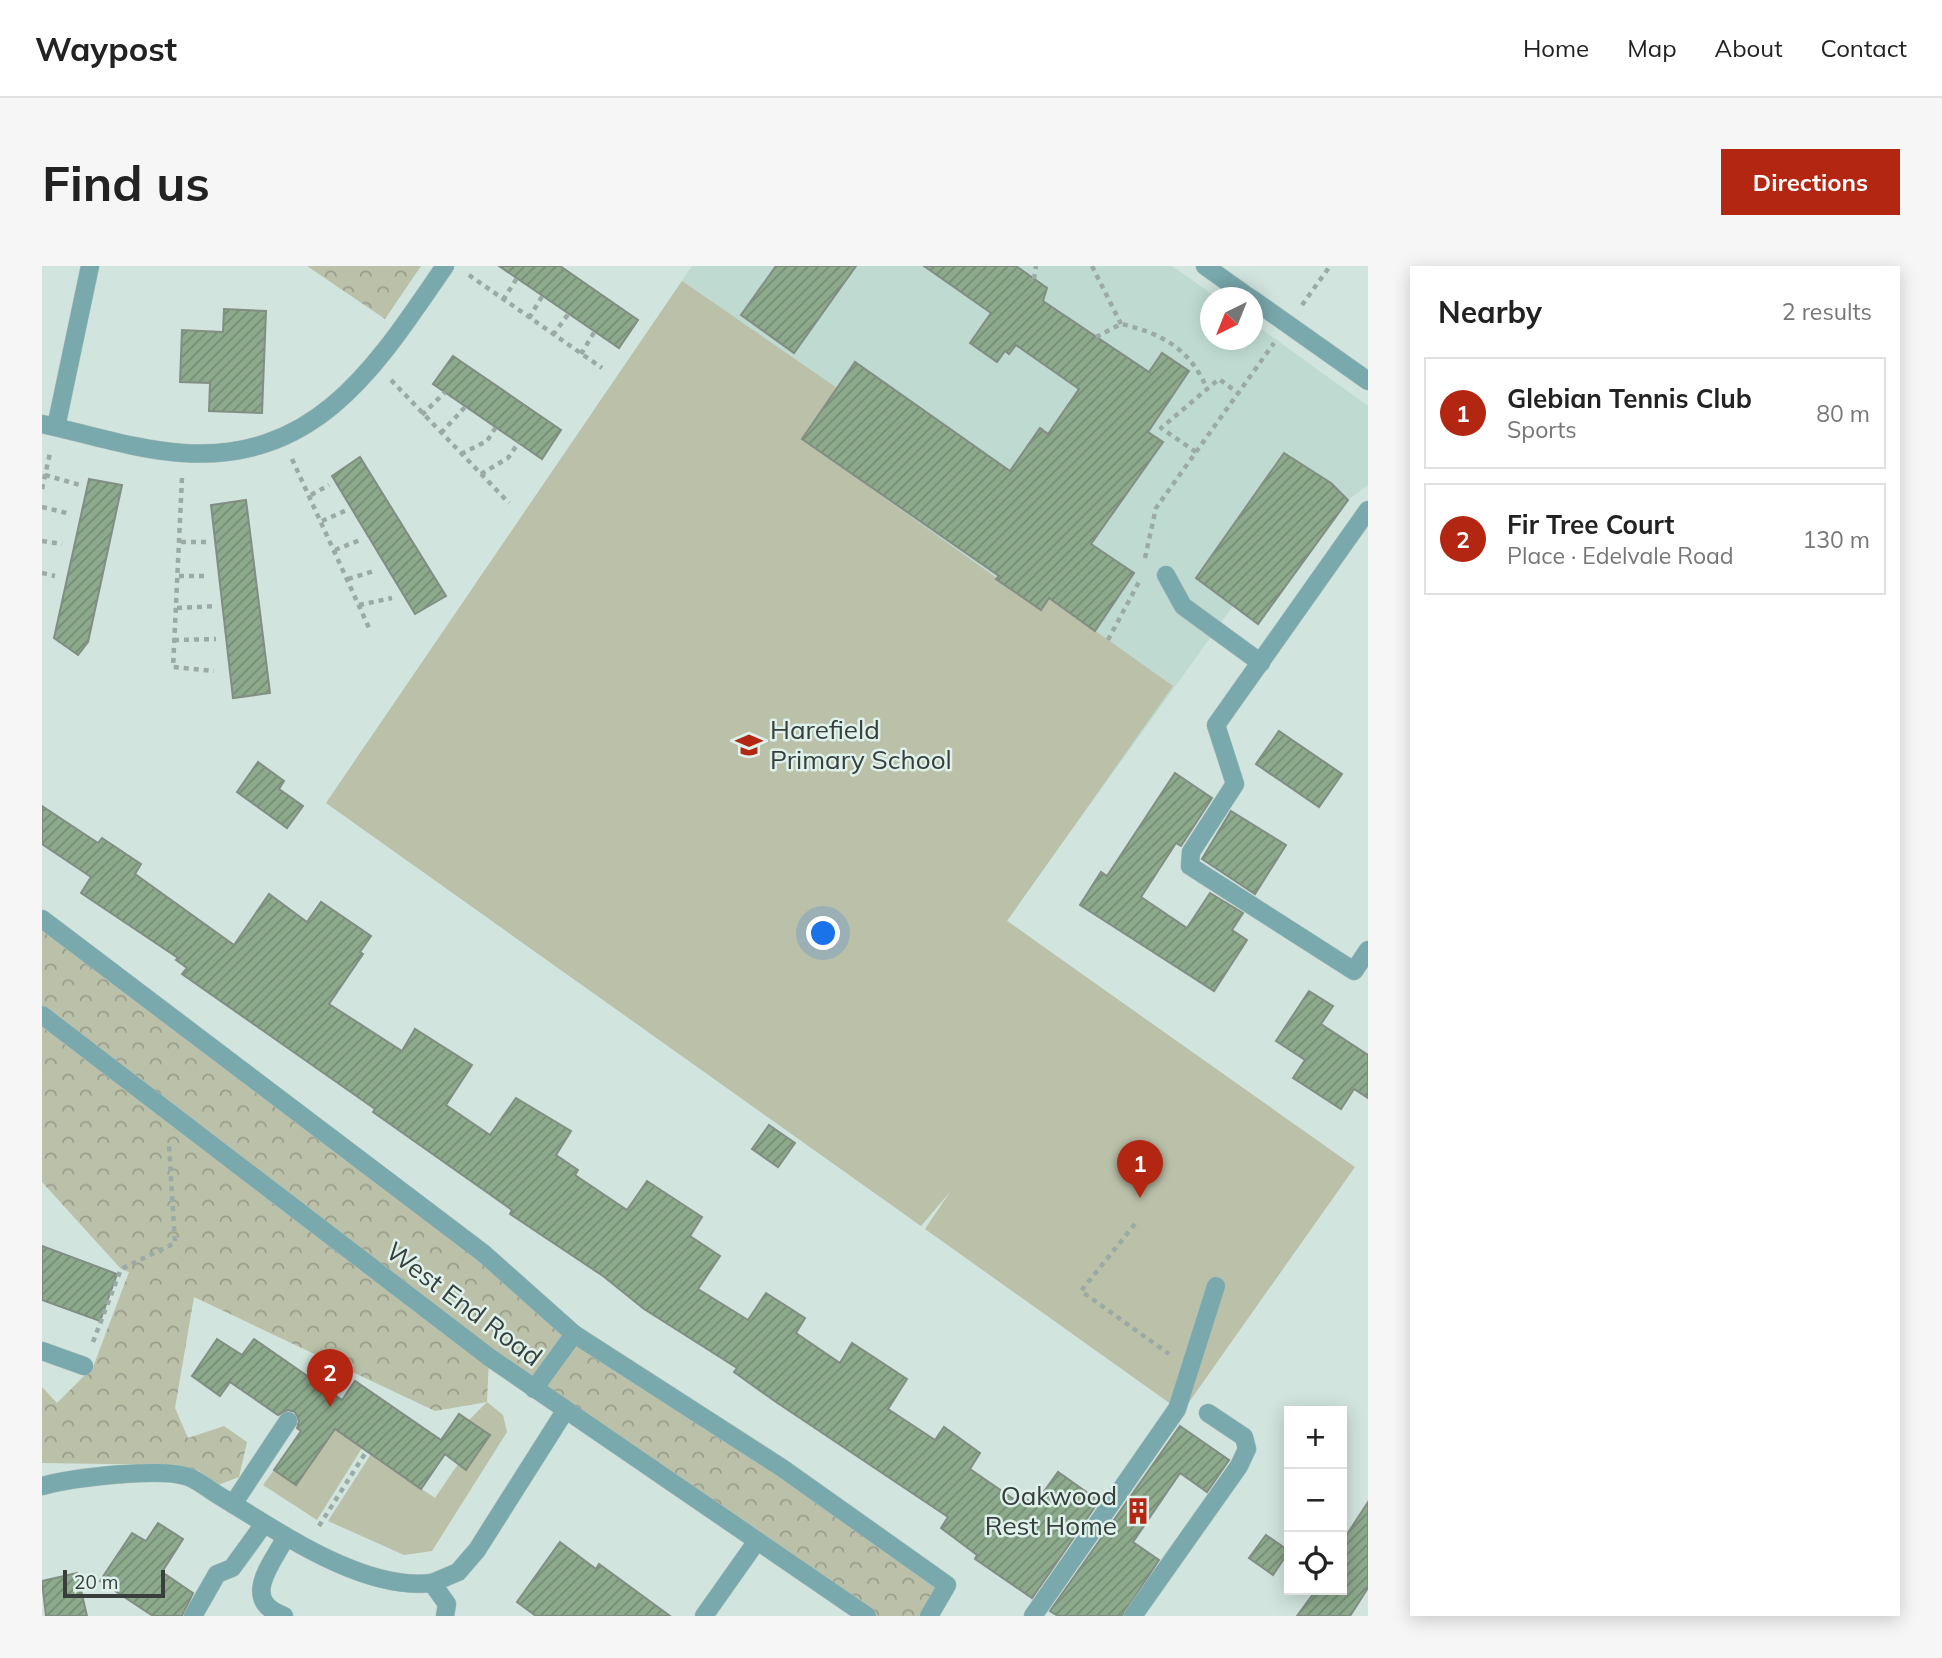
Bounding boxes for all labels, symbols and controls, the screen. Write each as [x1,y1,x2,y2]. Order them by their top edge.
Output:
text: Waypost [35,28,177,69]
text: Home [1523,33,1589,63]
text: Map [1627,33,1677,63]
text: About [1715,33,1783,63]
text: Contact [1821,33,1907,63]
button: Directions [1721,149,1900,215]
text: Find us [42,152,210,213]
north arrow [1200,287,1263,350]
text: Nearby [1438,293,1542,331]
text: 2 results [1782,297,1872,326]
text: Glebian Tennis Club [1507,382,1752,415]
text: 1 [1456,399,1470,428]
text: 80 m [1816,399,1870,428]
text: Sports [1507,415,1577,444]
text: Fir Tree Court [1507,508,1674,541]
text: 2 [1456,525,1470,554]
text: 130 m [1802,525,1870,554]
text: Place · Edelvale Road [1507,541,1734,570]
place label: Harefield Primary School [770,713,952,776]
school or university icon: Harefield Primary School [734,730,764,760]
your location [806,916,840,950]
pin: 1 [1117,1140,1163,1198]
street label: West End Road [380,1234,549,1373]
pin: 2 [307,1349,353,1407]
map controls [1284,1406,1347,1595]
button: + [1284,1406,1347,1469]
button: − [1284,1469,1347,1532]
place label: Oakwood Rest Home [985,1479,1117,1542]
building icon: Oakwood Rest Home [1123,1496,1153,1526]
button: locate [1284,1532,1347,1595]
scale bar [63,1567,164,1599]
text: 20 m [74,1570,118,1594]

